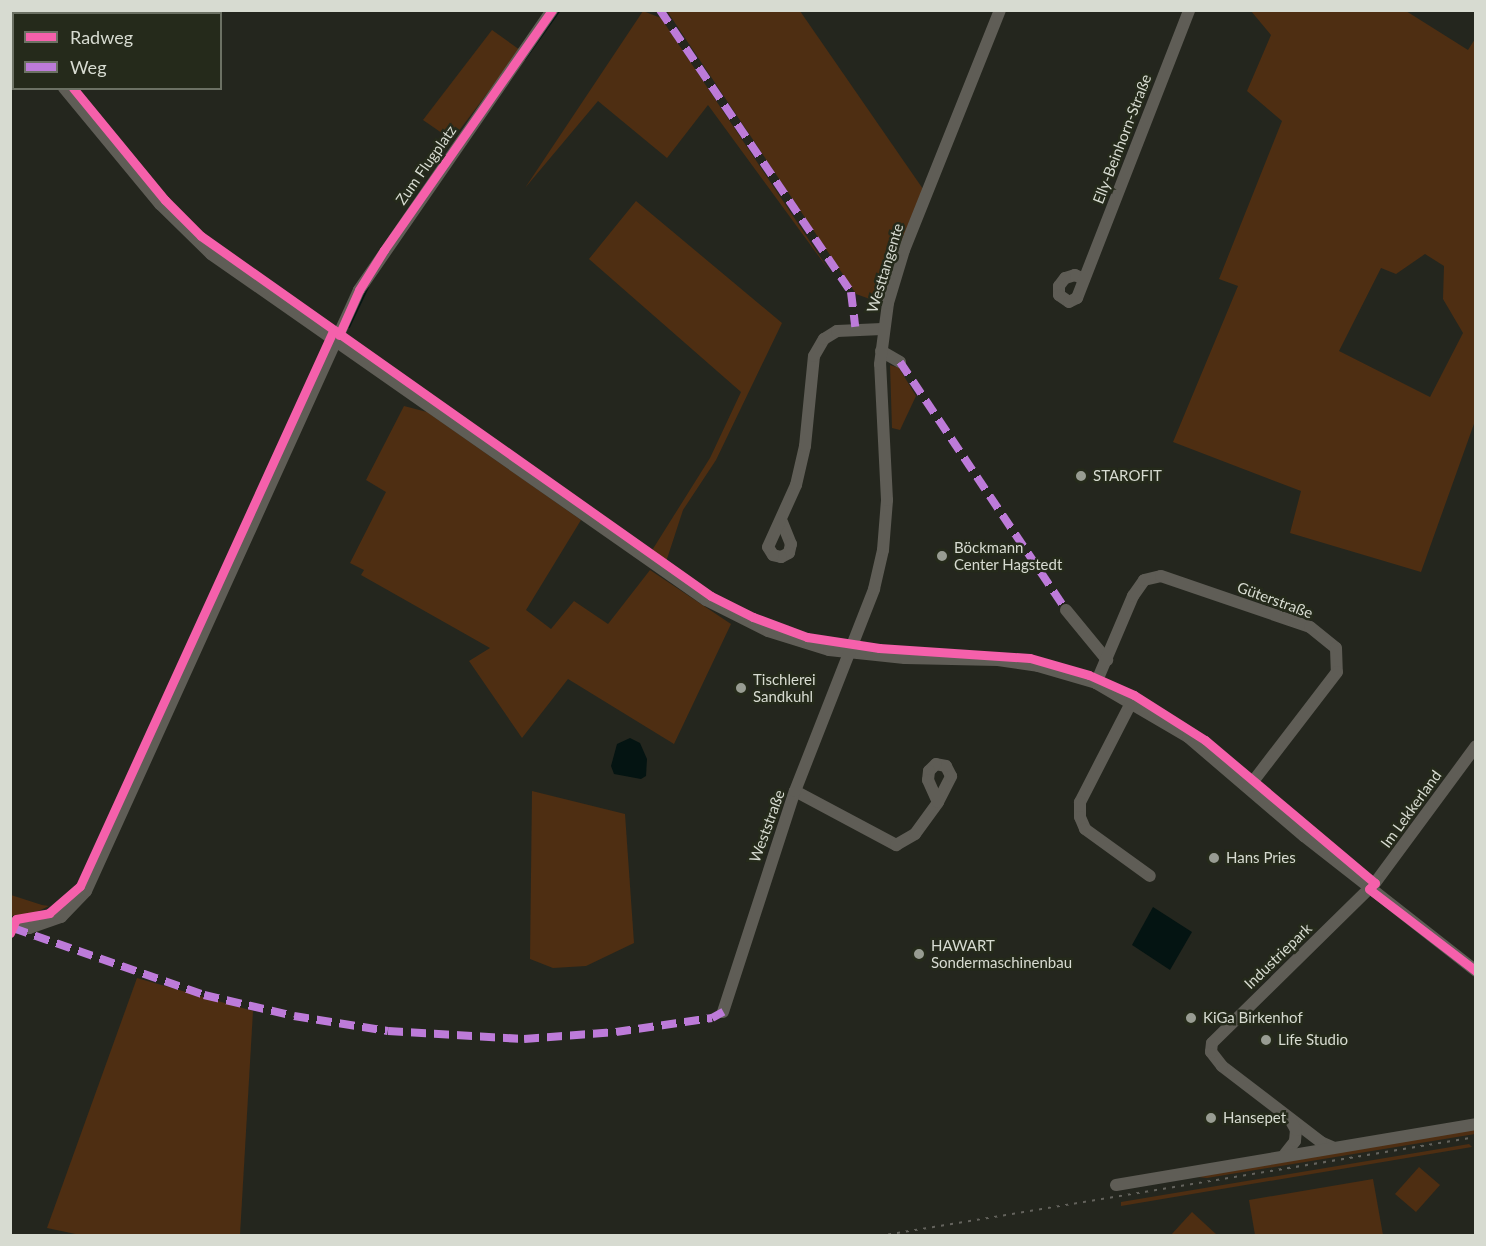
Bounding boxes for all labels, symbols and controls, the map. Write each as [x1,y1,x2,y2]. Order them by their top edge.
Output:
legend [12,12,222,90]
text: Radweg [70,26,133,48]
text: Weg [70,56,107,78]
street label: Elly-Beinhorn-Straße [1089,72,1155,206]
street label: Zum Flugplatz [392,122,460,208]
street label: Westtangente [863,221,907,315]
place label: STAROFIT [1093,467,1162,485]
marker: STAROFIT [1074,469,1088,483]
place label: Böckmann Center Hagstedt [954,538,1063,573]
marker: Böckmann Center Hagstedt [935,549,949,563]
street label: Güterstraße [1235,578,1315,622]
place label: Tischlerei Sandkuhl [753,670,816,705]
marker: Tischlerei Sandkuhl [734,681,748,695]
street label: Im Lekkerland [1377,767,1445,851]
street label: Weststraße [746,787,788,865]
place label: Hans Pries [1226,849,1296,867]
marker: Hans Pries [1207,851,1221,865]
street label: Industriepark [1240,919,1316,993]
place label: HAWART Sondermaschinenbau [931,936,1072,971]
marker: HAWART Sondermaschinenbau [912,947,926,961]
place label: KiGa Birkenhof [1203,1009,1303,1027]
marker: KiGa Birkenhof [1184,1011,1198,1025]
place label: Life Studio [1278,1031,1348,1049]
marker: Life Studio [1259,1033,1273,1047]
place label: Hansepet [1223,1109,1286,1127]
marker: Hansepet [1204,1111,1218,1125]

